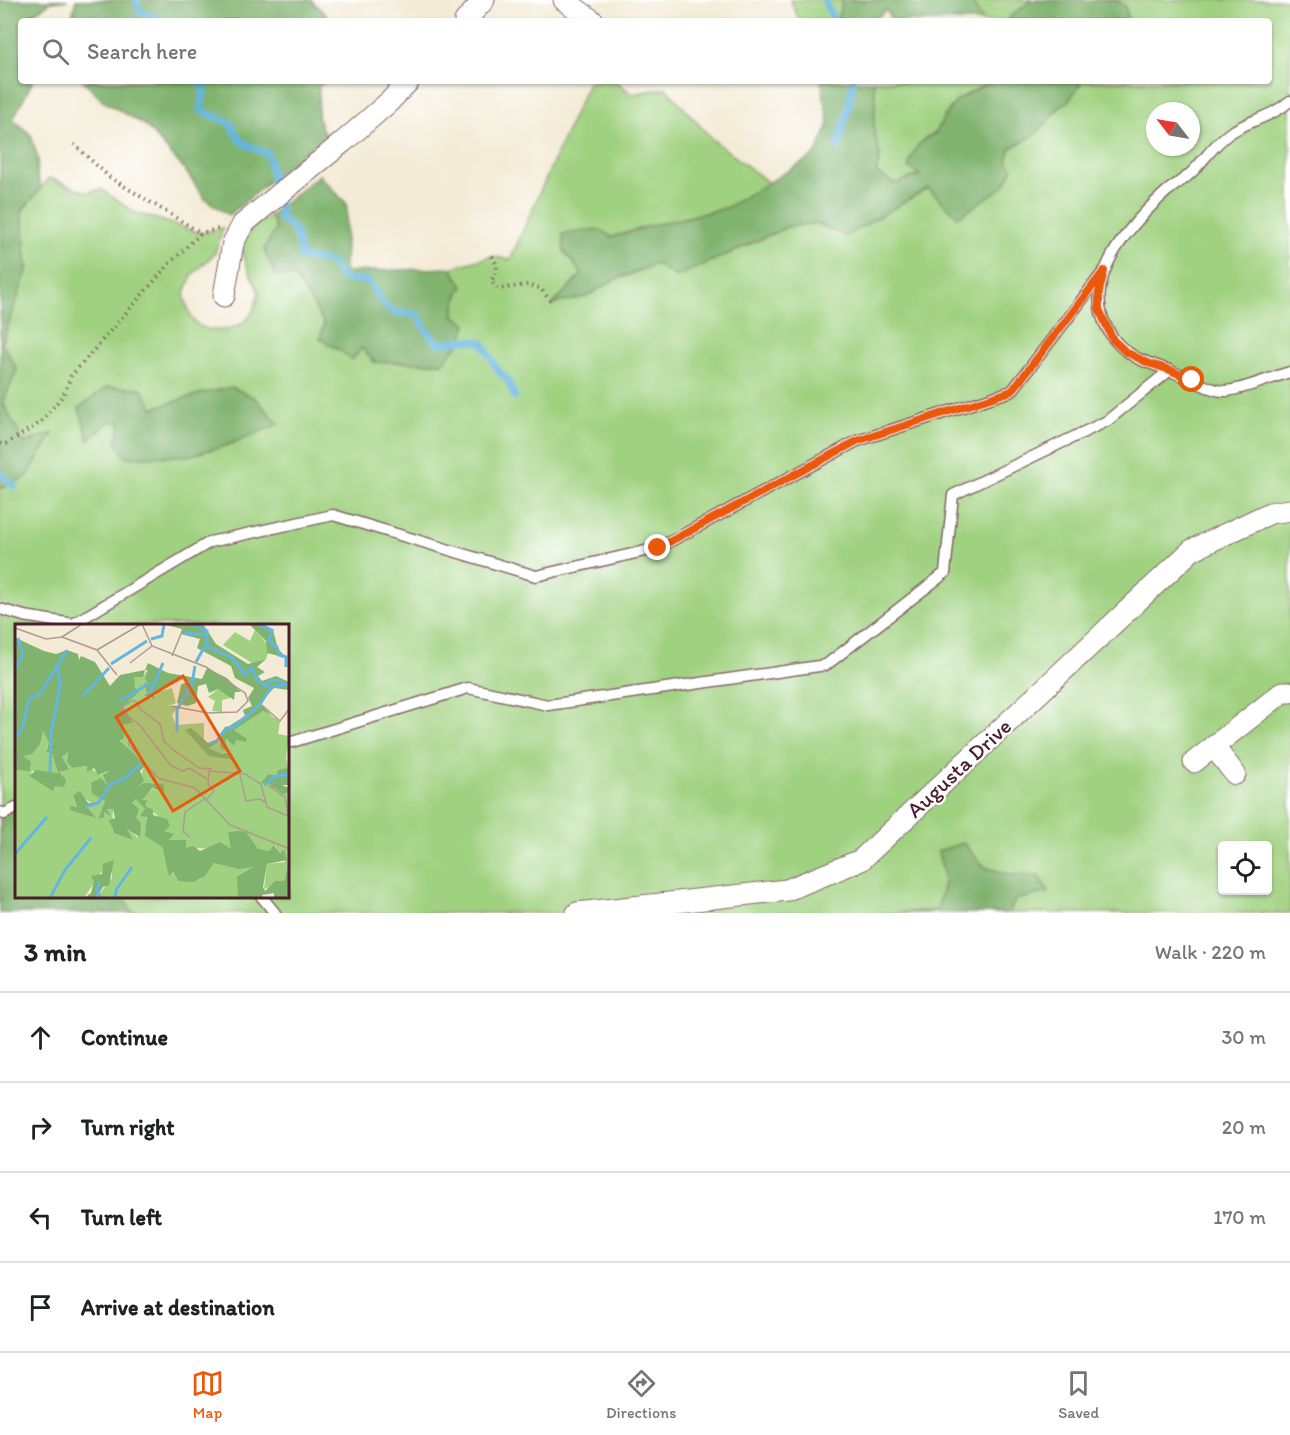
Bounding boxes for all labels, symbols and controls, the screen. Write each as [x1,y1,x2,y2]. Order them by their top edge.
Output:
search box [18,18,1272,84]
icon: search [39,35,72,68]
text: Search here [87,38,197,65]
north arrow [1146,102,1200,156]
route start [1178,366,1204,392]
route end [644,534,670,560]
inset map [15,624,290,898]
street label: Augusta Drive [901,713,1017,823]
map controls [1218,841,1272,895]
button: locate [1218,841,1272,895]
text: 3 min [24,936,86,968]
text: Walk · 220 m [1155,940,1266,964]
icon: ahead [24,1021,57,1054]
text: Continue [81,1024,168,1051]
text: 30 m [1221,1025,1266,1049]
icon: right [24,1111,57,1144]
text: Turn right [81,1114,175,1141]
text: 20 m [1222,1115,1266,1139]
icon: left [24,1201,57,1234]
text: Turn left [81,1204,162,1231]
text: 170 m [1213,1205,1266,1229]
icon: arrive [24,1291,57,1324]
text: Arrive at destination [81,1294,275,1321]
tab: Map [191,1367,224,1422]
tab: Directions [606,1367,676,1422]
tab: Saved [1058,1367,1099,1422]

